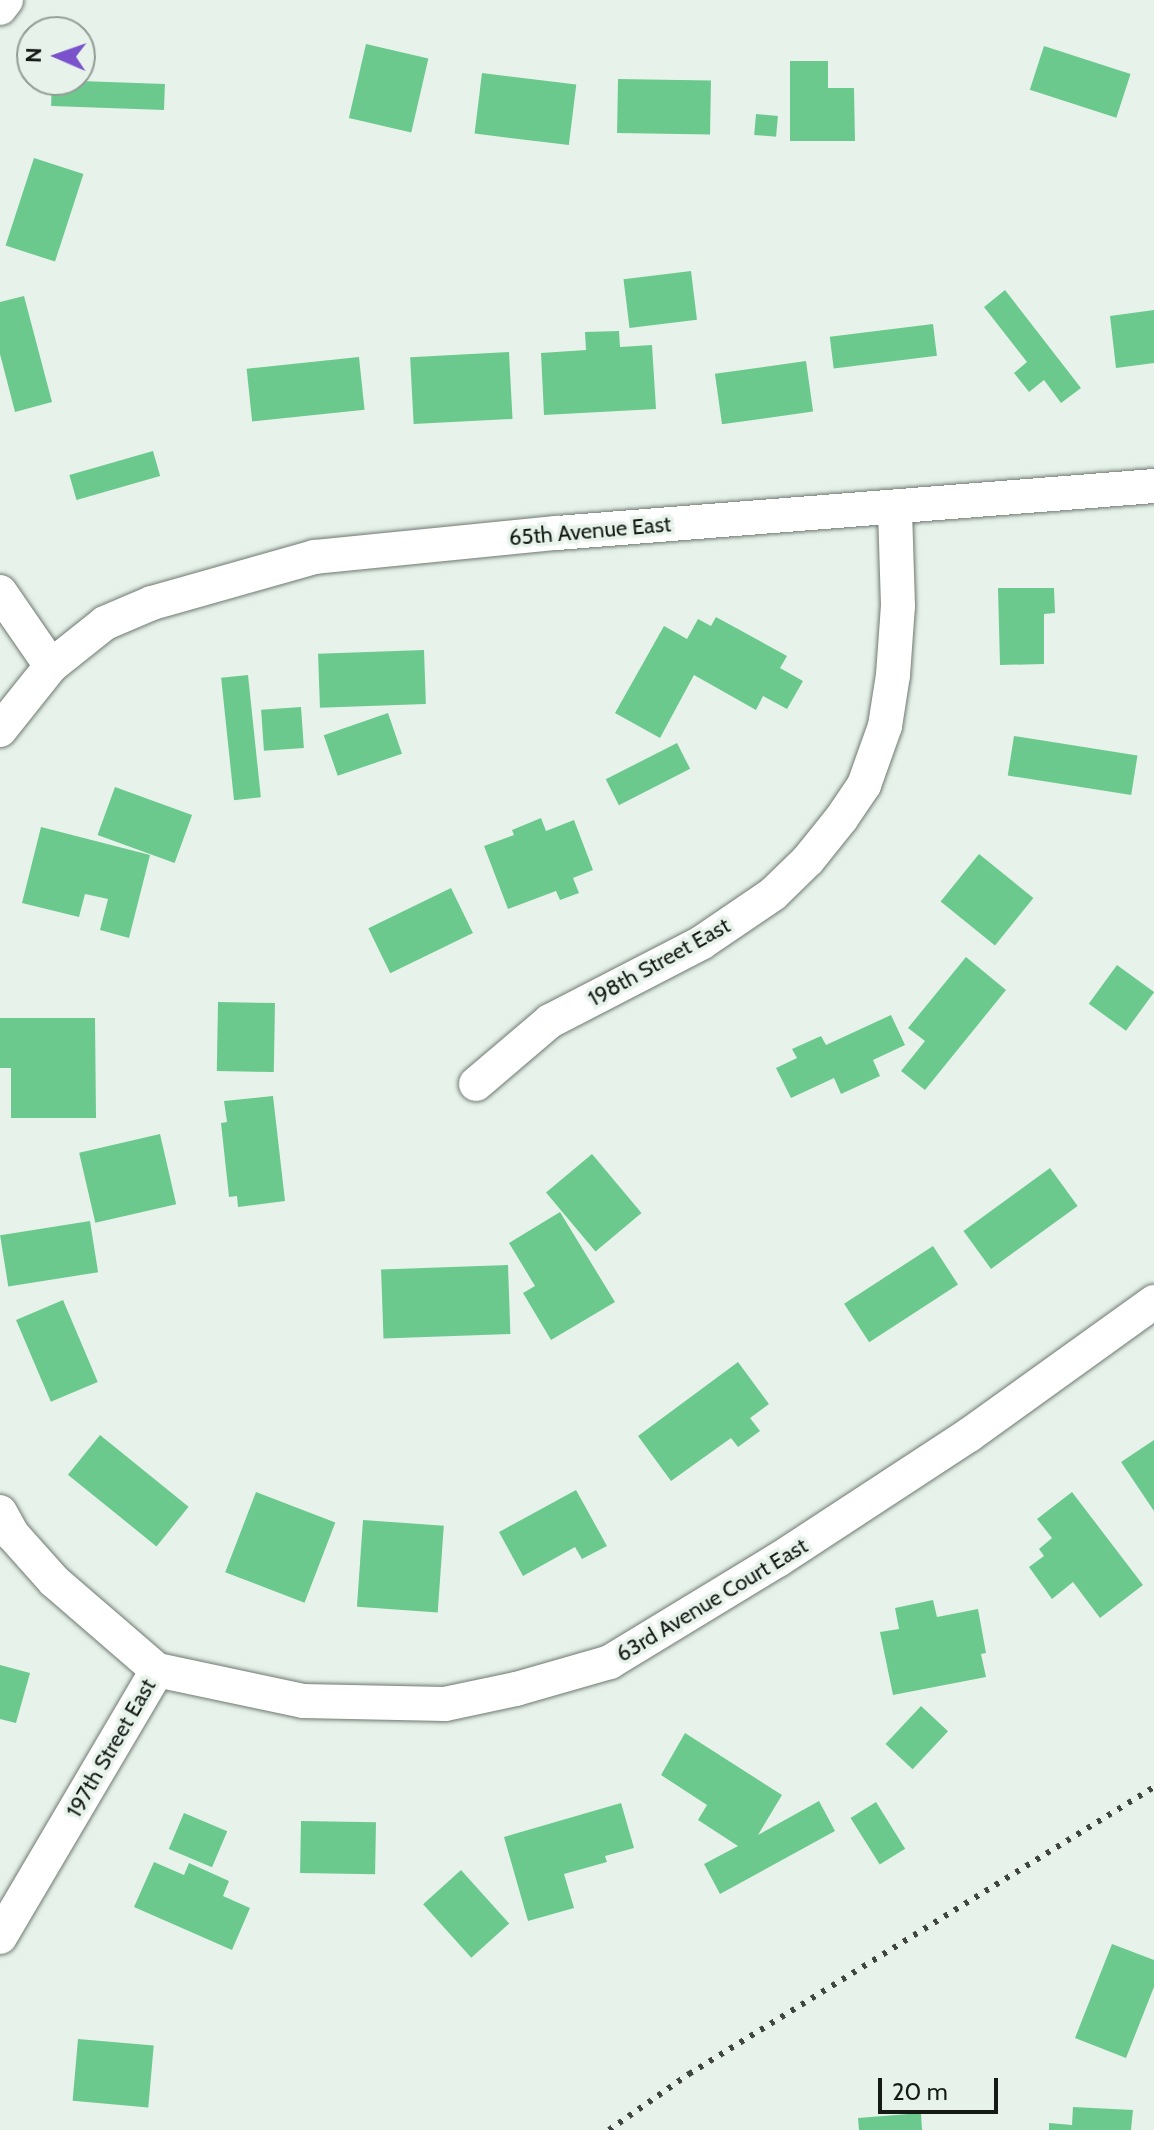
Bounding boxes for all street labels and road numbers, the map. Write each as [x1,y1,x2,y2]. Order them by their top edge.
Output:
street label: 65th Avenue East [508,511,672,551]
street label: 198th Street East [583,912,735,1012]
street label: 63rd Avenue Court East [612,1532,812,1668]
street label: 197th Street East [61,1674,161,1822]

